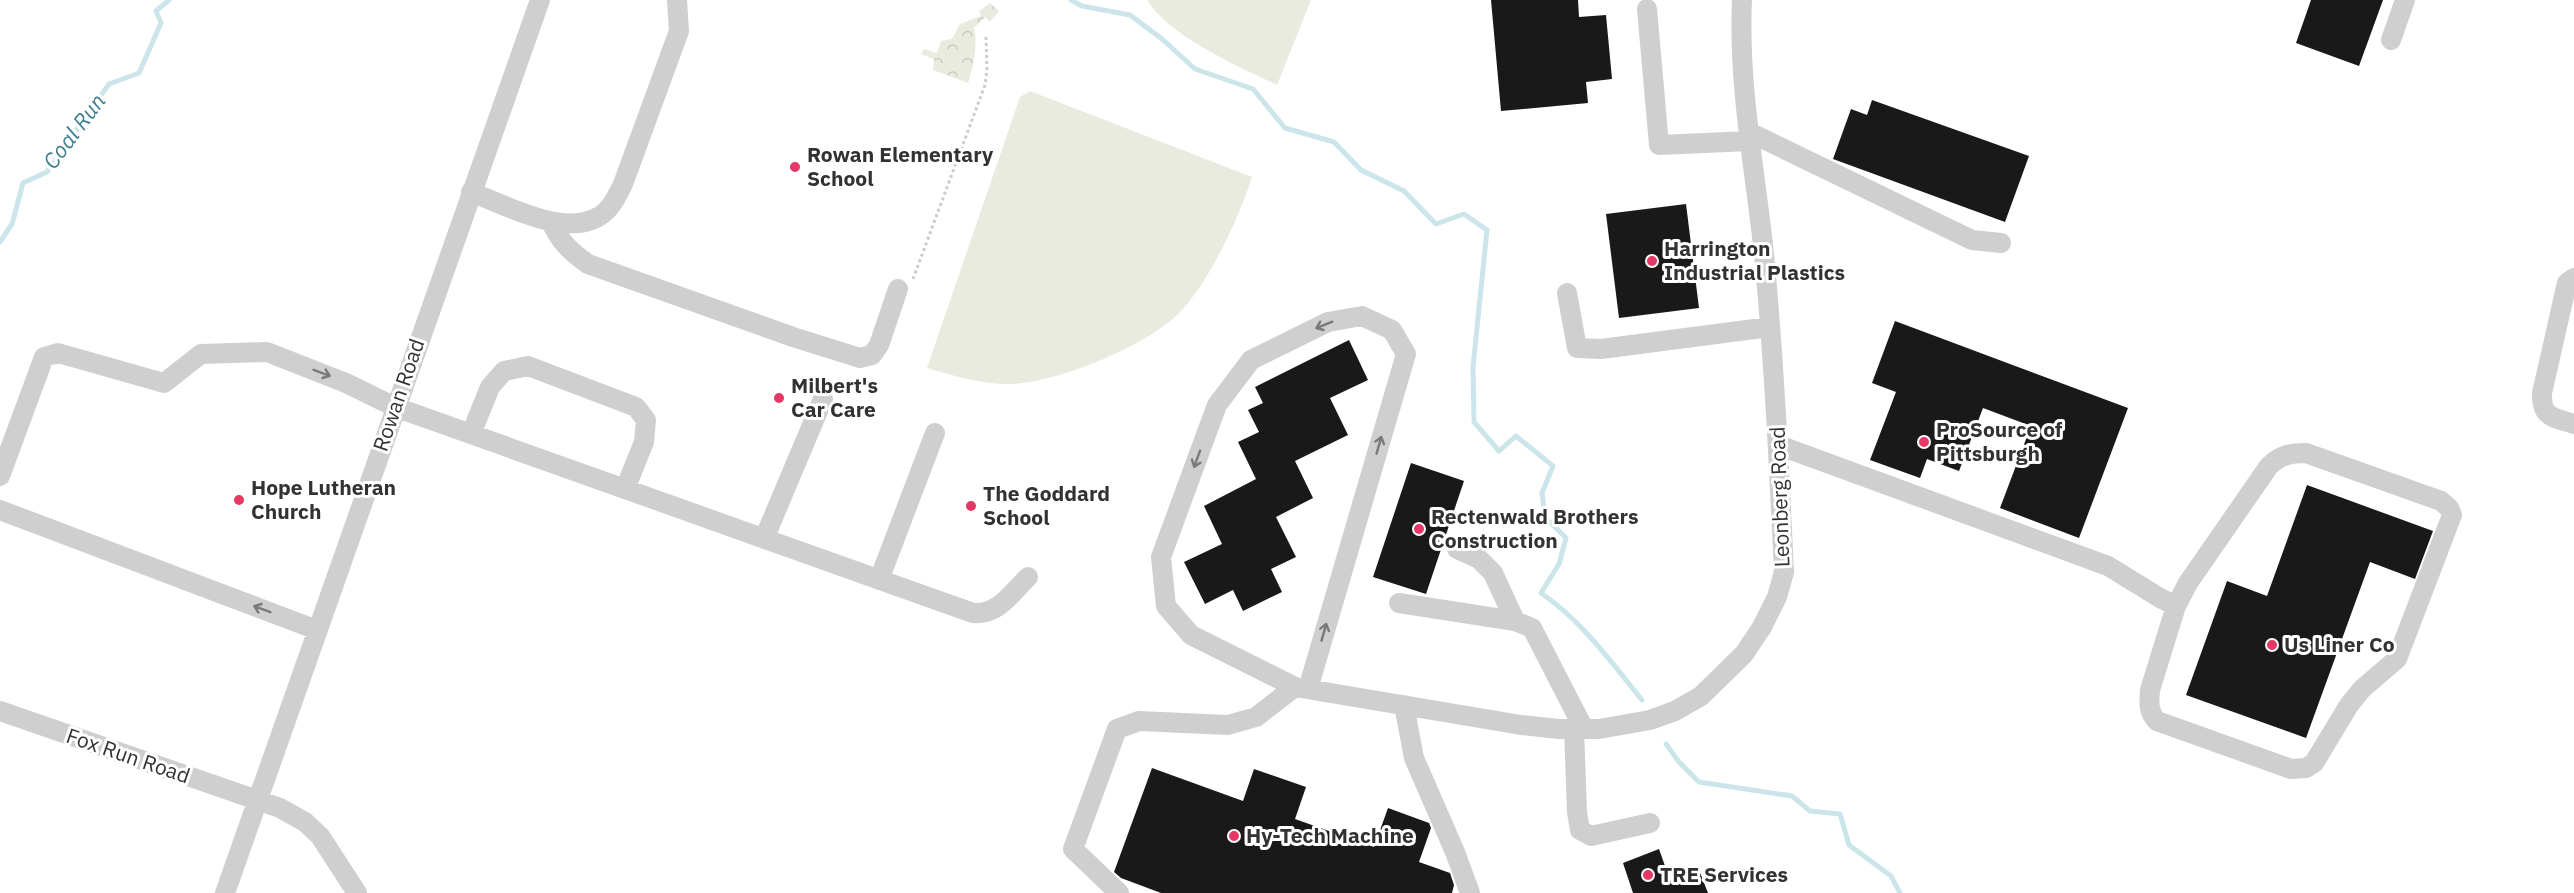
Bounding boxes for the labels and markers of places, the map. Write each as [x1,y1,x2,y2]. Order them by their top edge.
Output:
place label: Rowan Elementary School [807,140,994,192]
marker: Rowan Elementary School [788,160,802,174]
place label: Harrington Industrial Plastics [1664,234,1845,286]
marker: Harrington Industrial Plastics [1645,254,1659,268]
place label: Milbert's Car Care [791,371,878,423]
marker: Milbert's Car Care [772,391,786,405]
place label: ProSource of Pittsburgh [1936,415,2063,467]
marker: ProSource of Pittsburgh [1917,435,1931,449]
place label: Hope Lutheran Church [251,473,396,525]
place label: The Goddard School [983,479,1110,531]
marker: Hope Lutheran Church [232,493,246,507]
marker: The Goddard School [964,499,978,513]
place label: Rectenwald Brothers Construction [1431,502,1639,554]
marker: Rectenwald Brothers Construction [1412,522,1426,536]
place label: Us Liner Co [2284,630,2395,658]
marker: Us Liner Co [2265,638,2279,652]
place label: Hy-Tech Machine [1246,821,1414,849]
marker: Hy-Tech Machine [1227,829,1241,843]
place label: TRE Services [1660,860,1788,888]
marker: TRE Services [1641,868,1655,882]

